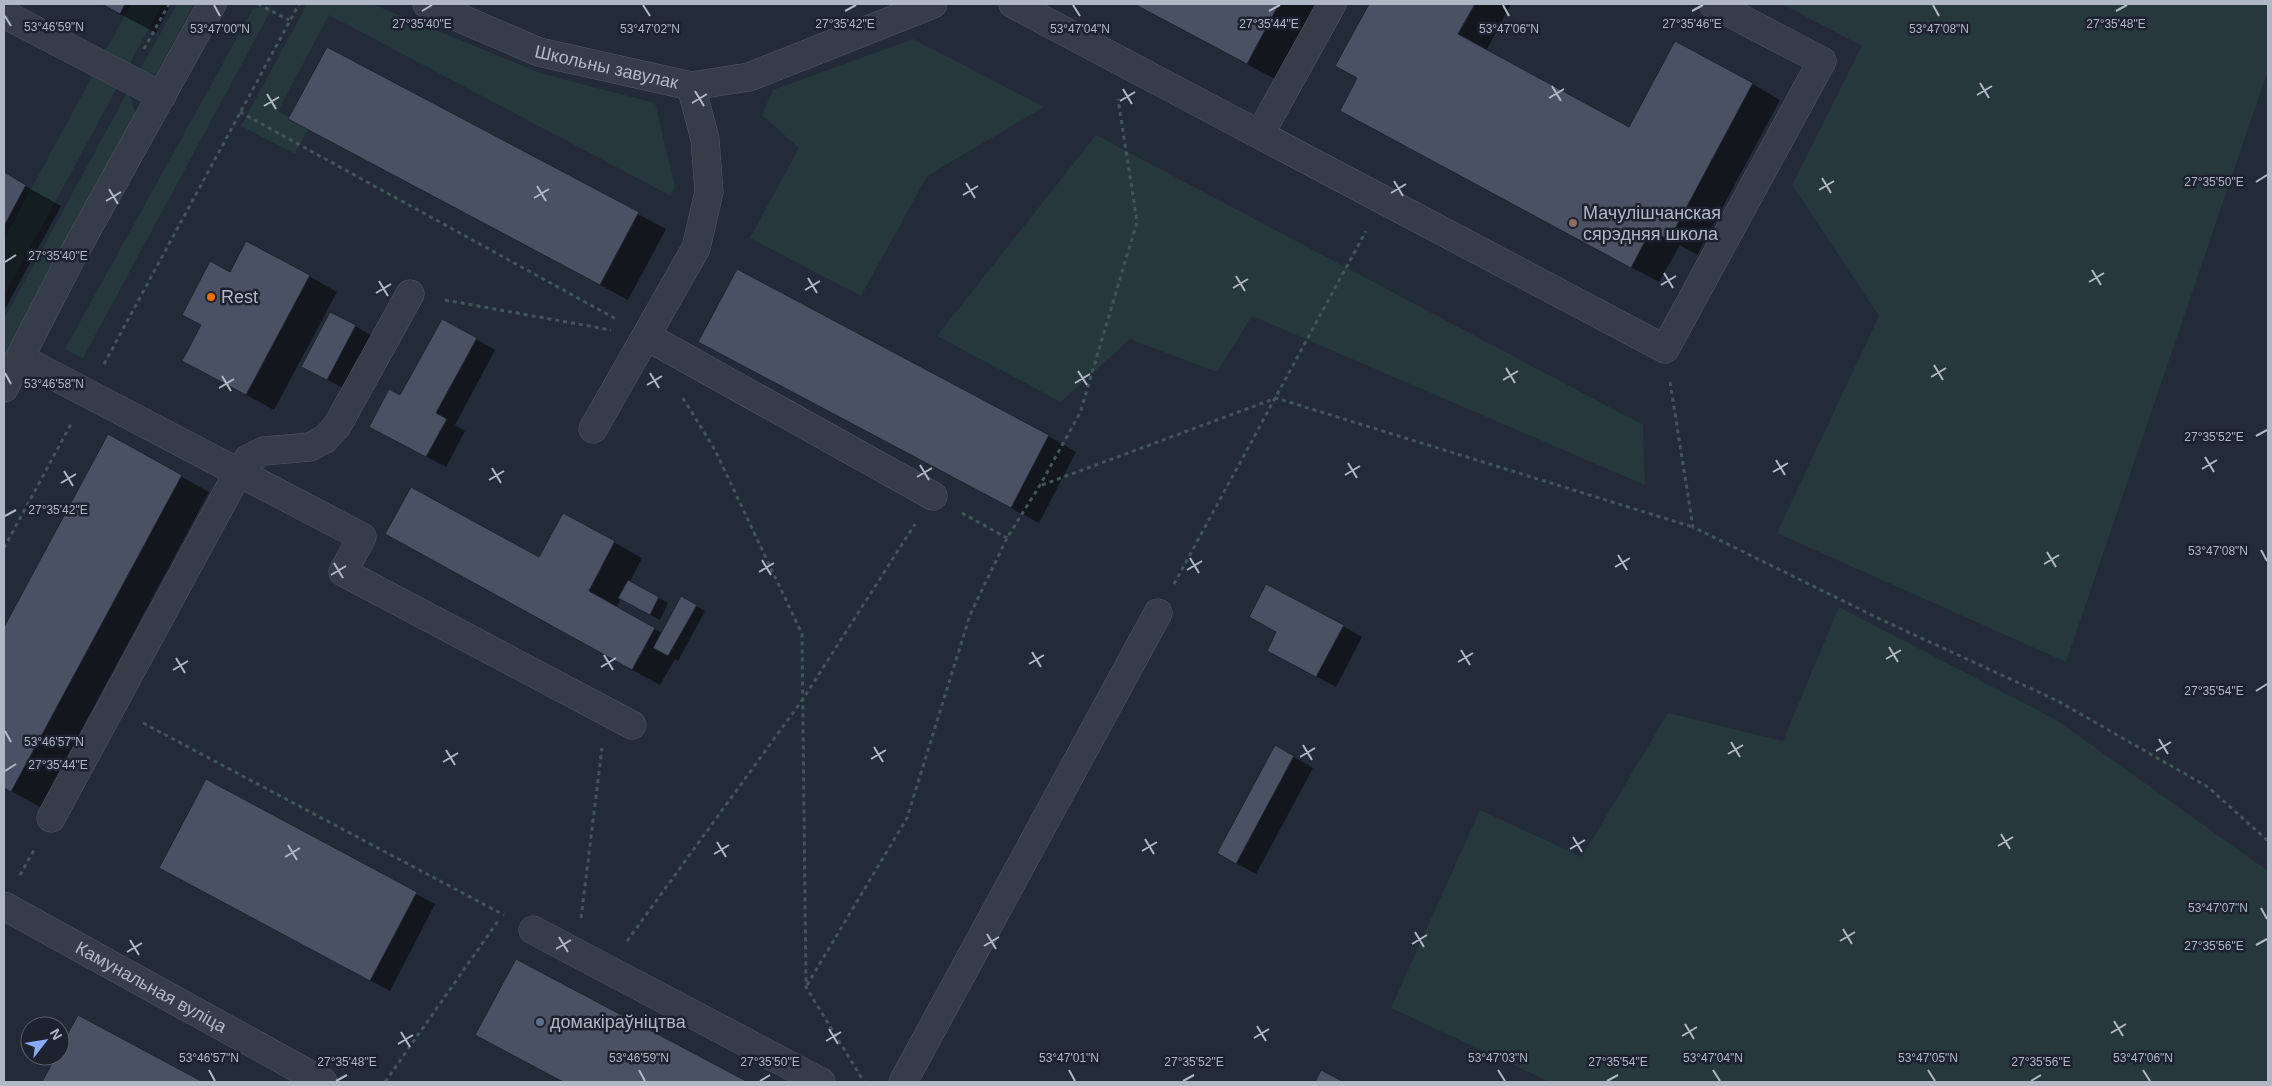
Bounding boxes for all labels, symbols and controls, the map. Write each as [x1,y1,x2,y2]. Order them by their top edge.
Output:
text: 27°35'40"E [392,17,452,31]
text: 27°35'42"E [815,17,875,31]
text: 27°35'44"E [1239,17,1299,31]
text: 27°35'46"E [1662,17,1722,31]
text: 27°35'48"E [2086,17,2146,31]
text: 53°46'59"N [24,20,84,34]
text: 53°47'00"N [190,22,250,36]
text: 53°47'02"N [620,22,680,36]
text: 53°47'04"N [1050,22,1110,36]
text: 53°47'06"N [1479,22,1539,36]
text: 53°47'08"N [1909,22,1969,36]
street label: Школьны завулак [533,41,680,93]
text: 27°35'50"E [2184,175,2244,189]
place label: Мачулішчанская сярэдняя школа [1583,203,1721,244]
marker: Мачулішчанская сярэдняя школа [1567,217,1579,229]
text: 27°35'40"E [28,249,88,263]
place label: Rest [221,287,258,307]
marker: Rest [205,291,217,303]
text: 53°46'58"N [24,377,84,391]
text: 27°35'52"E [2184,430,2244,444]
text: 27°35'42"E [28,503,88,517]
text: 53°47'08"N [2188,544,2248,558]
text: 27°35'54"E [2184,684,2244,698]
text: 53°46'57"N [24,735,84,749]
text: 27°35'44"E [28,758,88,772]
text: 53°47'07"N [2188,901,2248,915]
street label: Камунальная вуліца [72,938,231,1037]
text: 27°35'56"E [2184,939,2244,953]
place label: домакіраўніцтва [550,1012,687,1032]
north arrow [20,1016,70,1066]
marker: домакіраўніцтва [534,1016,546,1028]
text: N [47,1026,66,1043]
text: 53°46'57"N [179,1051,239,1065]
text: 53°46'59"N [609,1051,669,1065]
text: 53°47'01"N [1039,1051,1099,1065]
text: 53°47'03"N [1468,1051,1528,1065]
text: 53°47'04"N [1683,1051,1743,1065]
text: 53°47'05"N [1898,1051,1958,1065]
text: 53°47'06"N [2113,1051,2173,1065]
text: 27°35'48"E [317,1055,377,1069]
text: 27°35'50"E [740,1055,800,1069]
text: 27°35'52"E [1164,1055,1224,1069]
text: 27°35'54"E [1588,1055,1648,1069]
text: 27°35'56"E [2011,1055,2071,1069]

